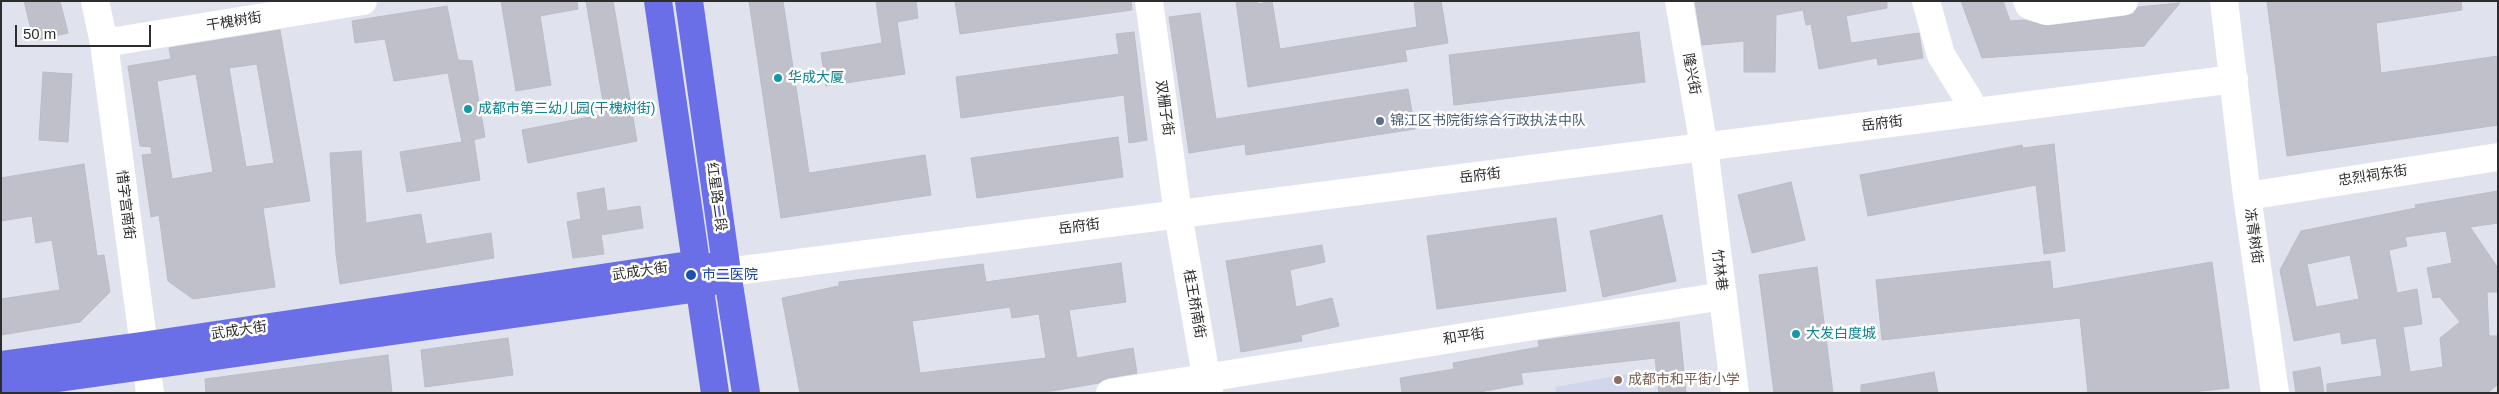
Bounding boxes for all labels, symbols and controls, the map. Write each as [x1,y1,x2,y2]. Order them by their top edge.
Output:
street label: 干槐树街 [205,9,263,35]
scale bar [18,15,154,47]
text: 50 m [23,25,56,42]
street label: 隆兴街 [1679,52,1703,96]
place label: 华成大厦 [788,70,844,86]
marker: 华成大厦 [772,72,784,84]
street label: 双栅子街 [1152,79,1176,137]
place label: 成都市第三幼儿园(干槐树街) [478,101,655,117]
marker: 成都市第三幼儿园(干槐树街) [462,103,474,115]
place label: 锦江区书院街综合行政执法中队 [1390,113,1586,129]
street label: 岳府街 [1860,113,1904,135]
marker: 锦江区书院街综合行政执法中队 [1374,115,1386,127]
street label: 红星路二段 [703,161,729,233]
street label: 忠烈祠东街 [2337,162,2409,190]
street label: 岳府街 [1458,165,1502,187]
street label: 惜字宫南街 [112,169,138,241]
street label: 冻青树街 [2241,207,2265,265]
street label: 岳府街 [1057,216,1101,238]
street label: 竹林巷 [1708,248,1730,292]
street label: 武成大街 [611,260,669,284]
place label: 市二医院 [702,267,758,283]
marker: 市二医院 [684,268,698,282]
street label: 桂王桥南街 [1180,268,1208,340]
street label: 武成大街 [210,319,268,343]
street label: 和平街 [1442,325,1486,349]
place label: 大发白度城 [1806,326,1876,342]
marker: 大发白度城 [1790,328,1802,340]
place label: 成都市和平街小学 [1628,372,1740,388]
marker: 成都市和平街小学 [1612,374,1624,386]

